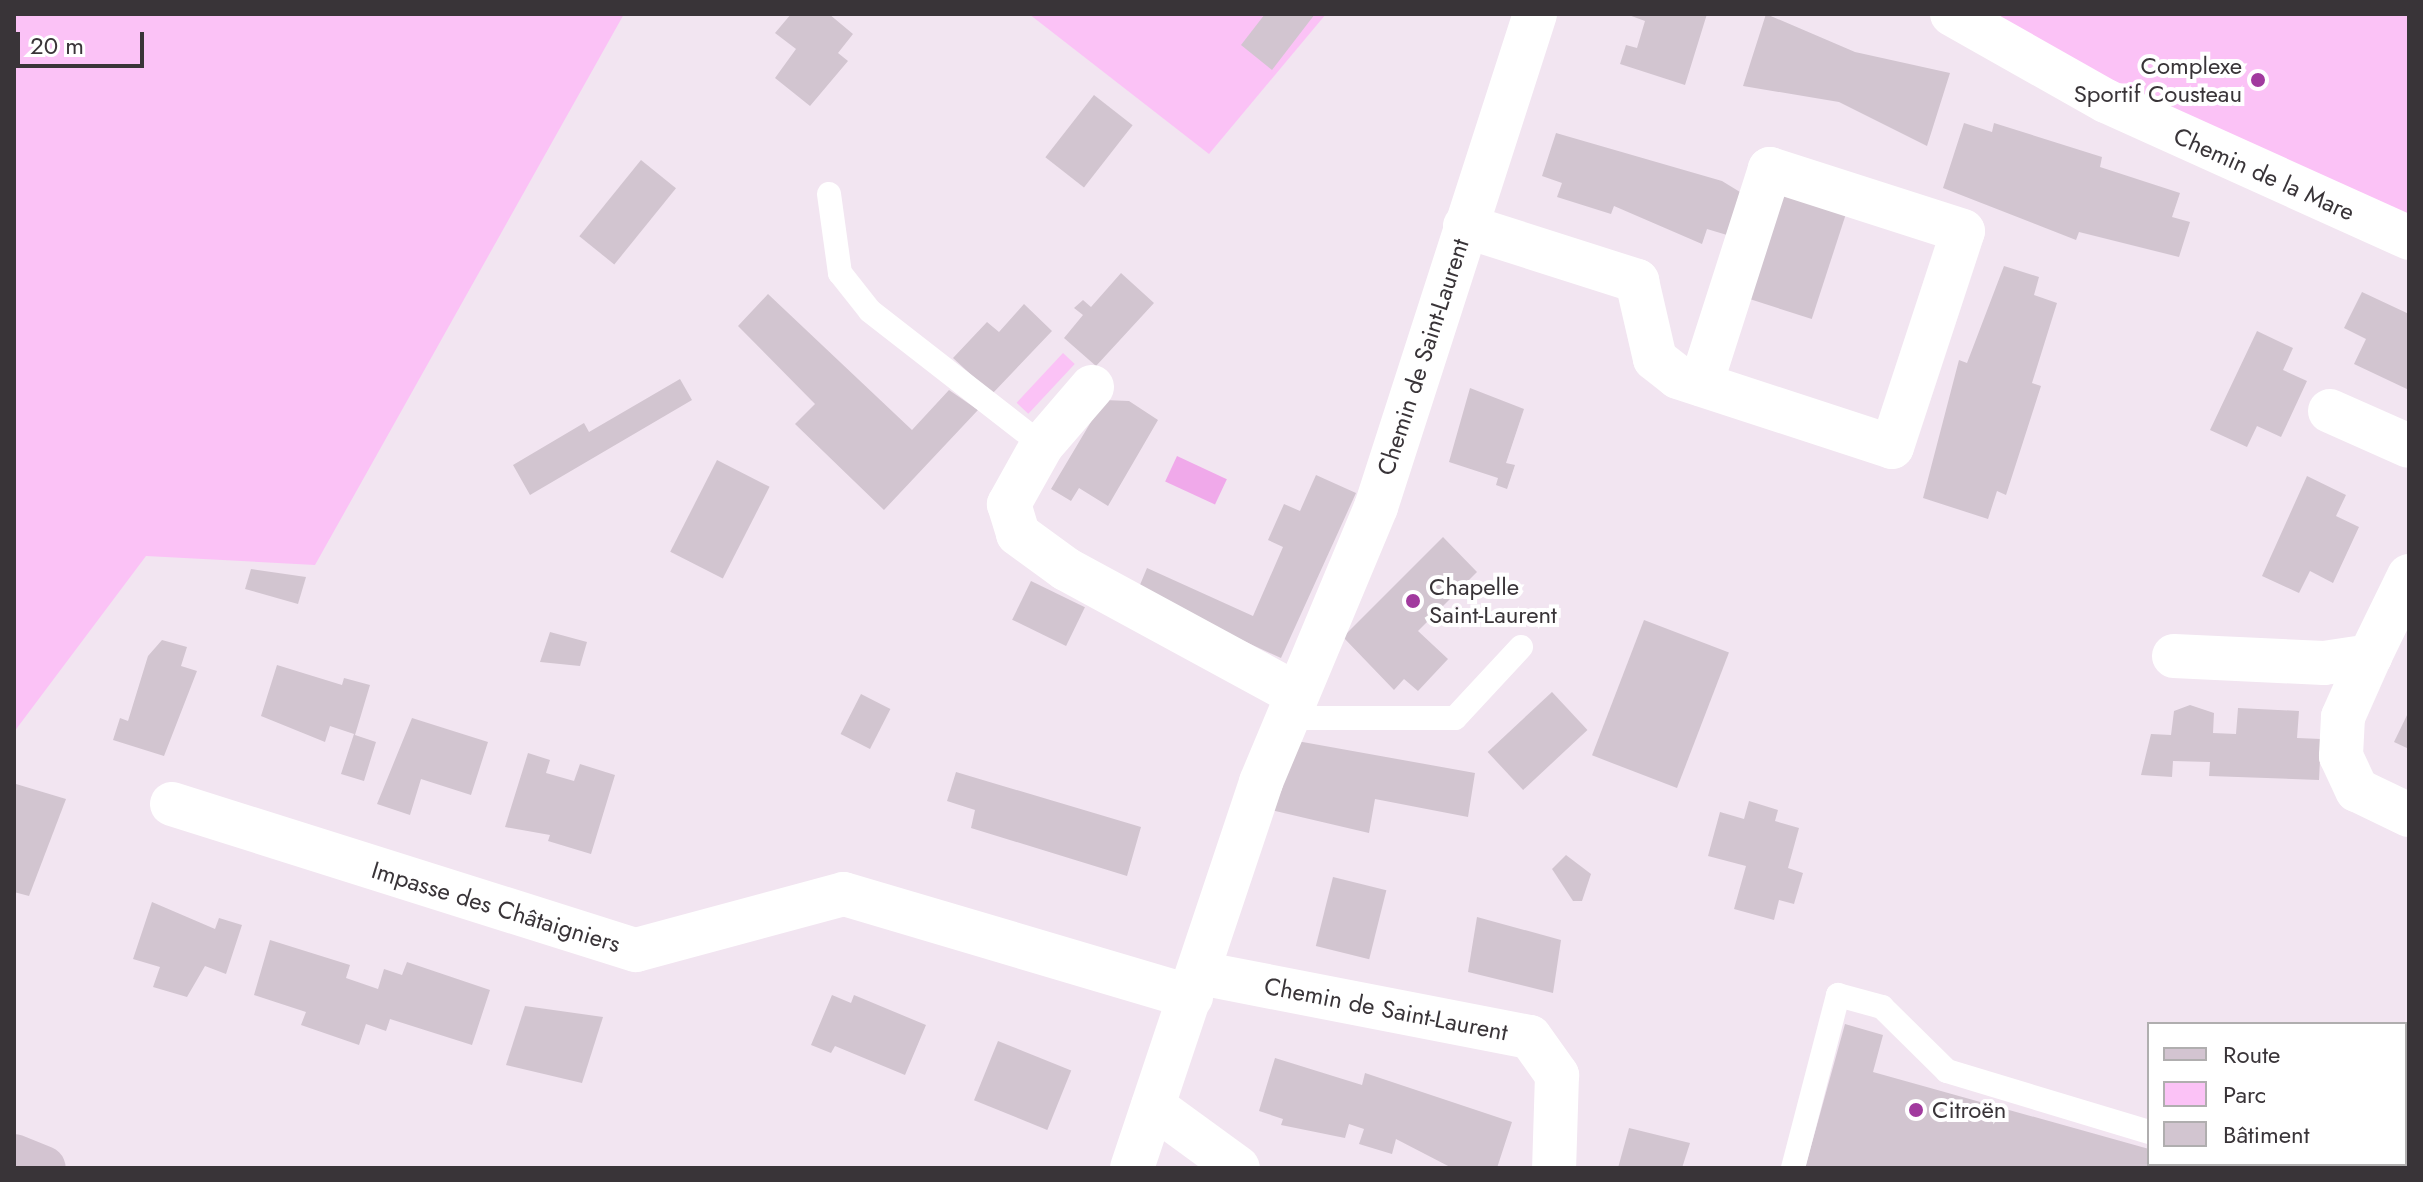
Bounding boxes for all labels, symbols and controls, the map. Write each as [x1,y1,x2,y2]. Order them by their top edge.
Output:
scale bar [20,16,148,66]
text: 20 m [30,28,84,63]
place label: Complexe Sportif Cousteau [2074,52,2242,108]
marker: Complexe Sportif Cousteau [2249,71,2267,89]
street label: Chemin de la Mare [2169,121,2359,227]
street label: Chemin de Saint-Laurent [1371,235,1475,479]
place label: Chapelle Saint-Laurent [1429,573,1557,629]
marker: Chapelle Saint-Laurent [1404,592,1422,610]
street label: Impasse des Châtaigniers [368,855,624,959]
street label: Chemin de Saint-Laurent [1262,971,1510,1047]
legend [2147,1022,2407,1166]
text: Route [2223,1037,2280,1072]
text: Parc [2223,1077,2266,1112]
place label: Citroën [1932,1096,2006,1124]
marker: Citroën [1907,1101,1925,1119]
text: Bâtiment [2223,1117,2309,1152]

